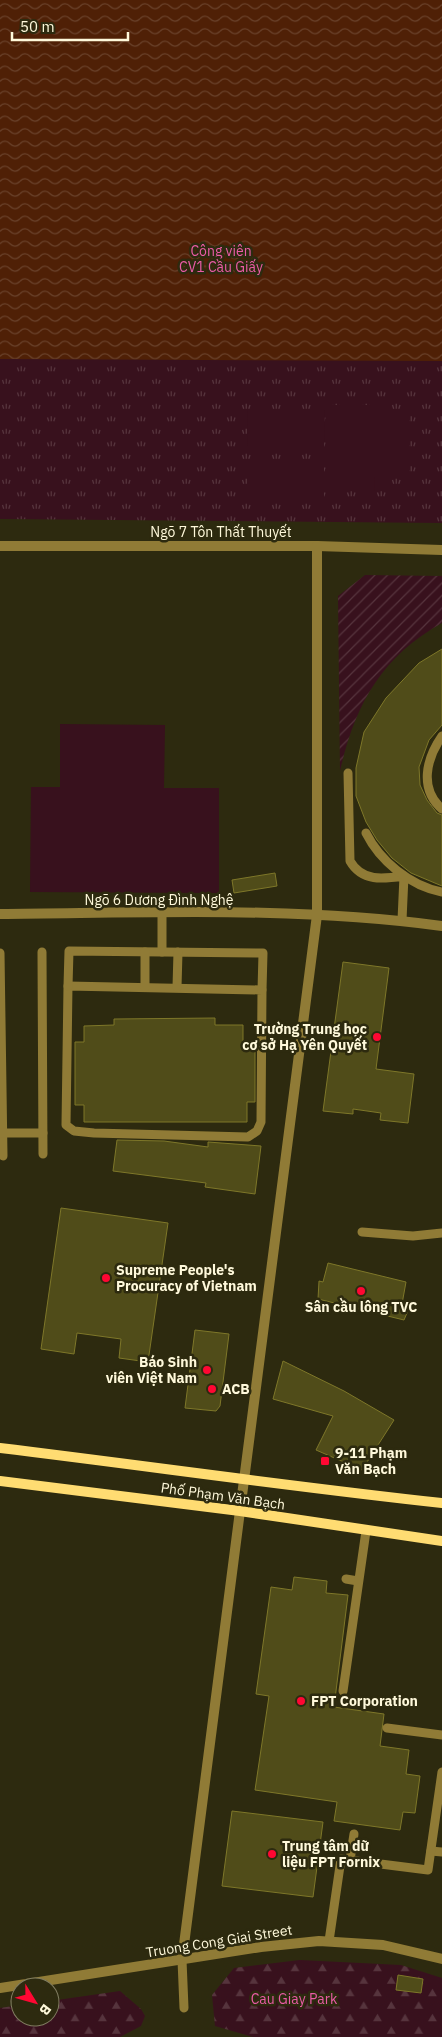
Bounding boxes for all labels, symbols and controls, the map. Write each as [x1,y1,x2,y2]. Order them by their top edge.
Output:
scale bar [12,10,129,42]
text: 50 m [20,17,55,36]
park label: Công viên CV1 Cầu Giấy [179,242,263,276]
street label: Ngõ 7 Tôn Thất Thuyết [150,523,292,541]
street label: Ngõ 6 Dương Đình Nghệ [85,891,234,909]
place label: Trường Trung học cơ sở Hạ Yên Quyết [242,1020,367,1054]
marker: Trường Trung học cơ sở Hạ Yên Quyết [371,1031,383,1043]
place label: Supreme People's Procuracy of Vietnam [116,1261,257,1295]
marker: Supreme People's Procuracy of Vietnam [100,1272,112,1284]
marker: Sân cầu lông TVC [355,1285,367,1297]
place label: Sân cầu lông TVC [305,1297,417,1316]
place label: Báo Sinh viên Việt Nam [106,1353,197,1387]
marker: Báo Sinh viên Việt Nam [201,1364,213,1376]
place label: ACB [222,1380,250,1398]
marker: ACB [206,1383,218,1395]
place label: 9-11 Phạm Văn Bạch [335,1444,407,1478]
marker: 9-11 Phạm Văn Bạch [319,1455,331,1467]
street label: Phố Phạm Văn Bạch [160,1478,286,1514]
place label: FPT Corporation [311,1692,418,1710]
marker: FPT Corporation [295,1695,307,1707]
place label: Trung tâm dữ liệu FPT Fornix [282,1837,380,1871]
marker: Trung tâm dữ liệu FPT Fornix [266,1848,278,1860]
street label: Truong Cong Giai Street [144,1921,294,1961]
north arrow [10,1977,60,2027]
park label: Cau Giay Park [251,1990,338,2008]
text: B [35,2001,55,2019]

